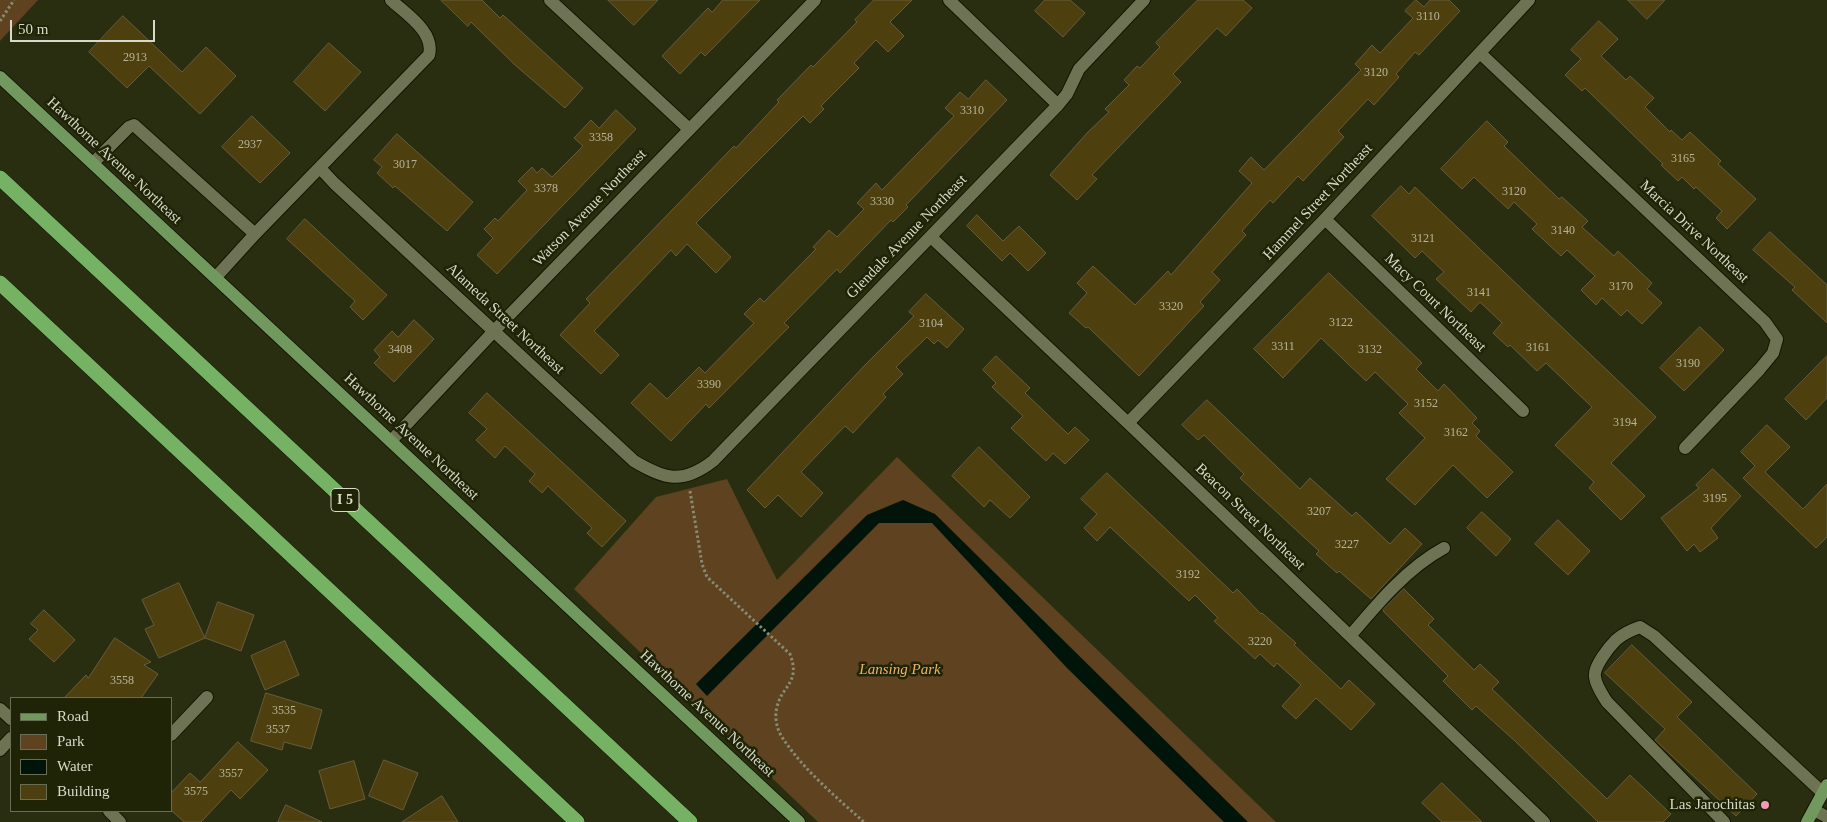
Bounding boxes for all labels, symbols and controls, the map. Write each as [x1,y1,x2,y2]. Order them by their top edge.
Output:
scale bar [12,10,158,42]
house number: 3110 [1416,10,1440,24]
text: 50 m [18,21,48,37]
house number: 2913 [123,51,147,65]
house number: 3120 [1364,66,1388,80]
street label: Hawthorne Avenue Northeast [43,94,185,228]
house number: 3310 [960,104,984,118]
house number: 3358 [589,131,613,145]
house number: 2937 [238,138,262,152]
street label: Hammel Street Northeast [1259,140,1377,264]
street label: Watson Avenue Northeast [529,146,651,270]
house number: 3165 [1671,152,1695,166]
house number: 3017 [393,158,417,172]
street label: Glendale Avenue Northeast [843,171,971,303]
street label: Marcia Drive Northeast [1636,177,1752,287]
house number: 3378 [534,182,558,196]
house number: 3120 [1502,185,1526,199]
house number: 3330 [870,195,894,209]
house number: 3140 [1551,224,1575,238]
house number: 3121 [1411,232,1435,246]
street label: Macy Court Northeast [1381,250,1489,356]
street label: Alameda Street Northeast [442,260,568,378]
house number: 3170 [1609,280,1633,294]
house number: 3141 [1467,286,1491,300]
house number: 3320 [1159,300,1183,314]
house number: 3122 [1329,316,1353,330]
house number: 3104 [919,317,943,331]
house number: 3311 [1271,340,1295,354]
house number: 3161 [1526,341,1550,355]
house number: 3408 [388,343,412,357]
house number: 3132 [1358,343,1382,357]
house number: 3190 [1676,357,1700,371]
street label: Hawthorne Avenue Northeast [340,370,482,504]
house number: 3390 [697,378,721,392]
house number: 3152 [1414,397,1438,411]
house number: 3194 [1613,416,1637,430]
house number: 3162 [1444,426,1468,440]
street label: Beacon Street Northeast [1191,460,1309,574]
road number: I 5 [331,488,359,512]
house number: 3195 [1703,492,1727,506]
house number: 3207 [1307,505,1331,519]
house number: 3227 [1335,538,1359,552]
house number: 3192 [1176,568,1200,582]
house number: 3220 [1248,635,1272,649]
street label: Hawthorne Avenue Northeast [636,647,778,781]
park label: Lansing Park [859,661,941,679]
house number: 3558 [110,674,134,688]
legend [10,697,172,812]
house number: 3535 [272,704,296,718]
text: Road [57,708,89,724]
house number: 3537 [266,723,290,737]
text: Park [57,733,85,749]
text: Water [57,758,92,774]
house number: 3557 [219,767,243,781]
text: Building [57,783,110,799]
house number: 3575 [184,785,208,799]
place label: Las Jarochitas [1670,796,1755,814]
marker: Las Jarochitas [1759,799,1771,811]

